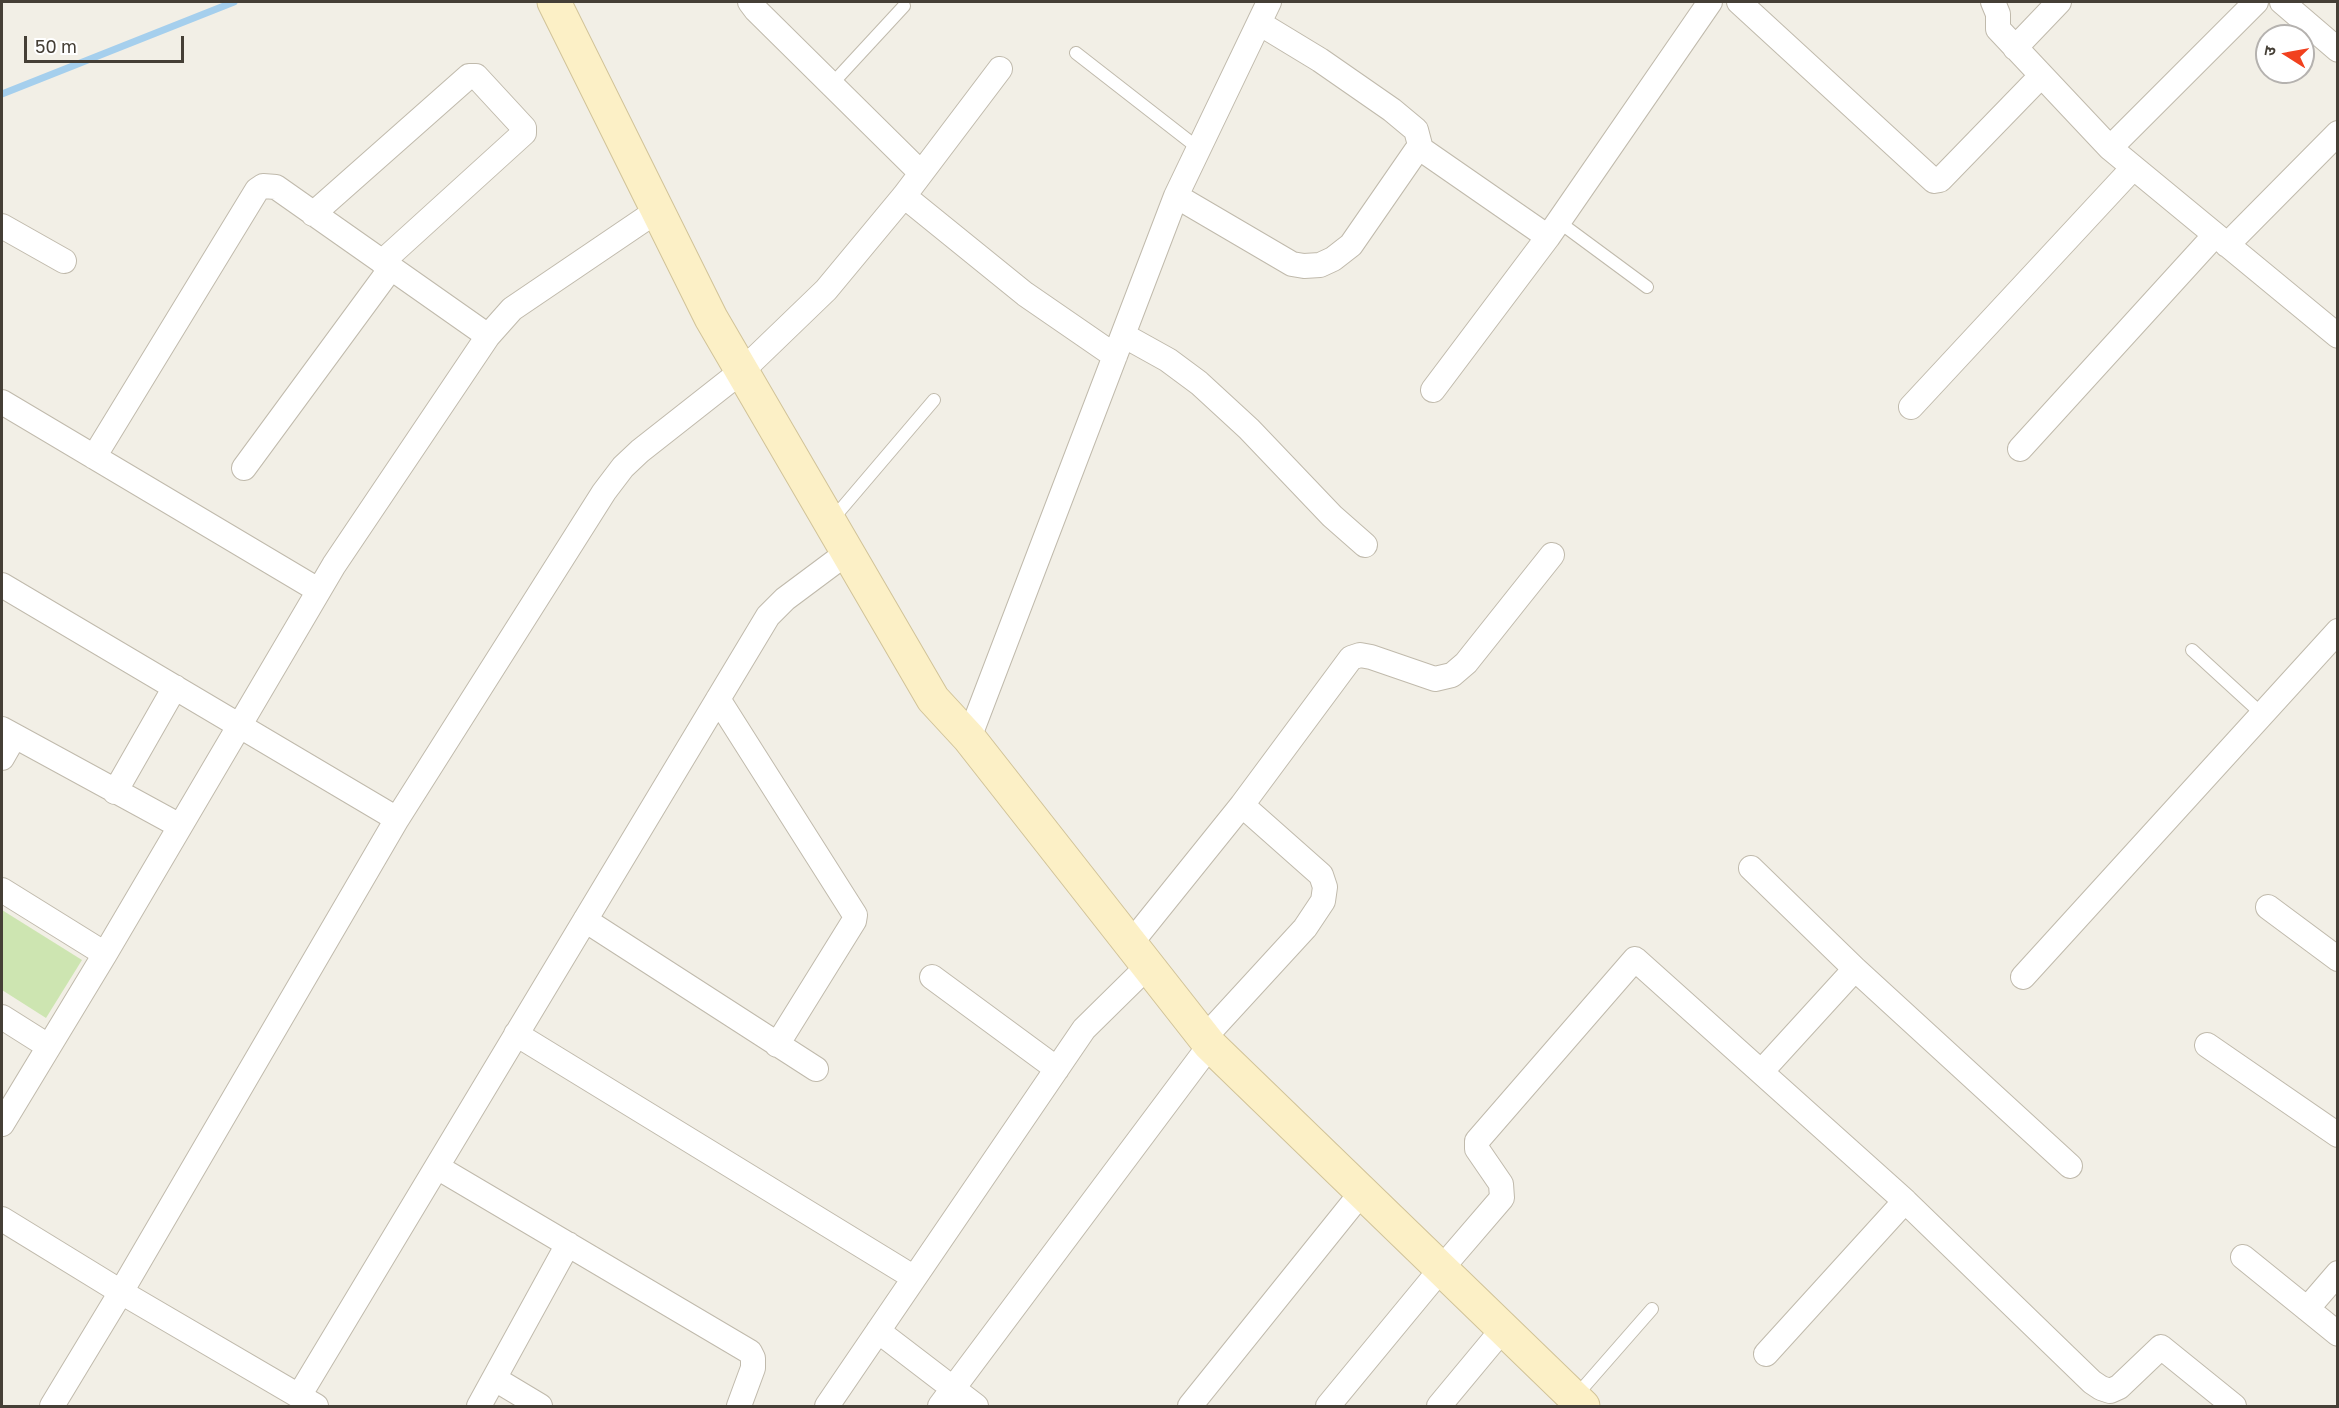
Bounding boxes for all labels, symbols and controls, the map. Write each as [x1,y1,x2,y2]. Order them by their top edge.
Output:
scale bar [27,24,188,62]
north arrow [2255,24,2315,84]
text: 50 m [35,35,77,57]
text: उ [2259,44,2280,57]

